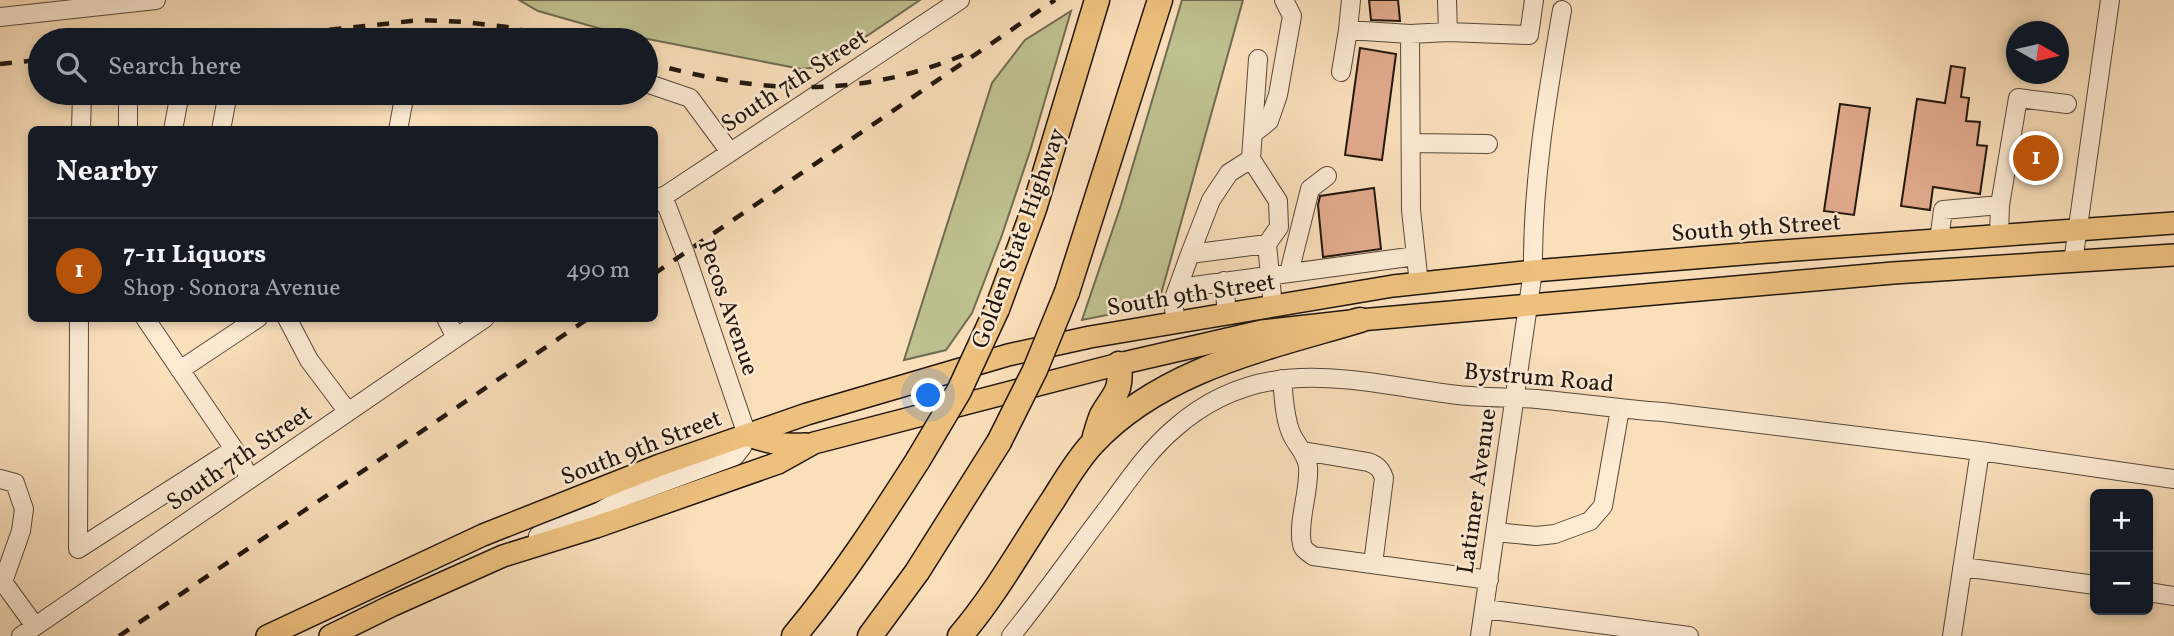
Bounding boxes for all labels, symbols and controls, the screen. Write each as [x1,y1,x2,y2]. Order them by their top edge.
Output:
street label: South 7th Street [715,21,875,142]
north arrow [2006,21,2069,84]
search box [28,28,658,105]
icon: search [52,48,90,86]
text: Search here [108,49,241,85]
street label: Golden State Highway [964,124,1076,354]
pin: 1 [2013,132,2059,184]
text: Nearby [56,151,158,193]
street label: South 9th Street [1670,206,1842,252]
street label: Pecos Avenue [688,235,766,380]
text: 7-11 Liquors [123,237,266,273]
text: 1 [74,255,84,287]
text: 490 m [566,255,630,287]
street label: South 9th Street [1105,266,1278,326]
text: Shop · Sonora Avenue [123,273,340,305]
street label: Bystrum Road [1462,355,1615,402]
your location [911,378,945,412]
street label: South 7th Street [160,397,320,520]
street label: South 9th Street [556,403,727,495]
street label: Latimer Avenue [1450,406,1506,576]
map controls [2090,489,2153,615]
button: + [2090,489,2153,552]
button: − [2090,552,2153,615]

